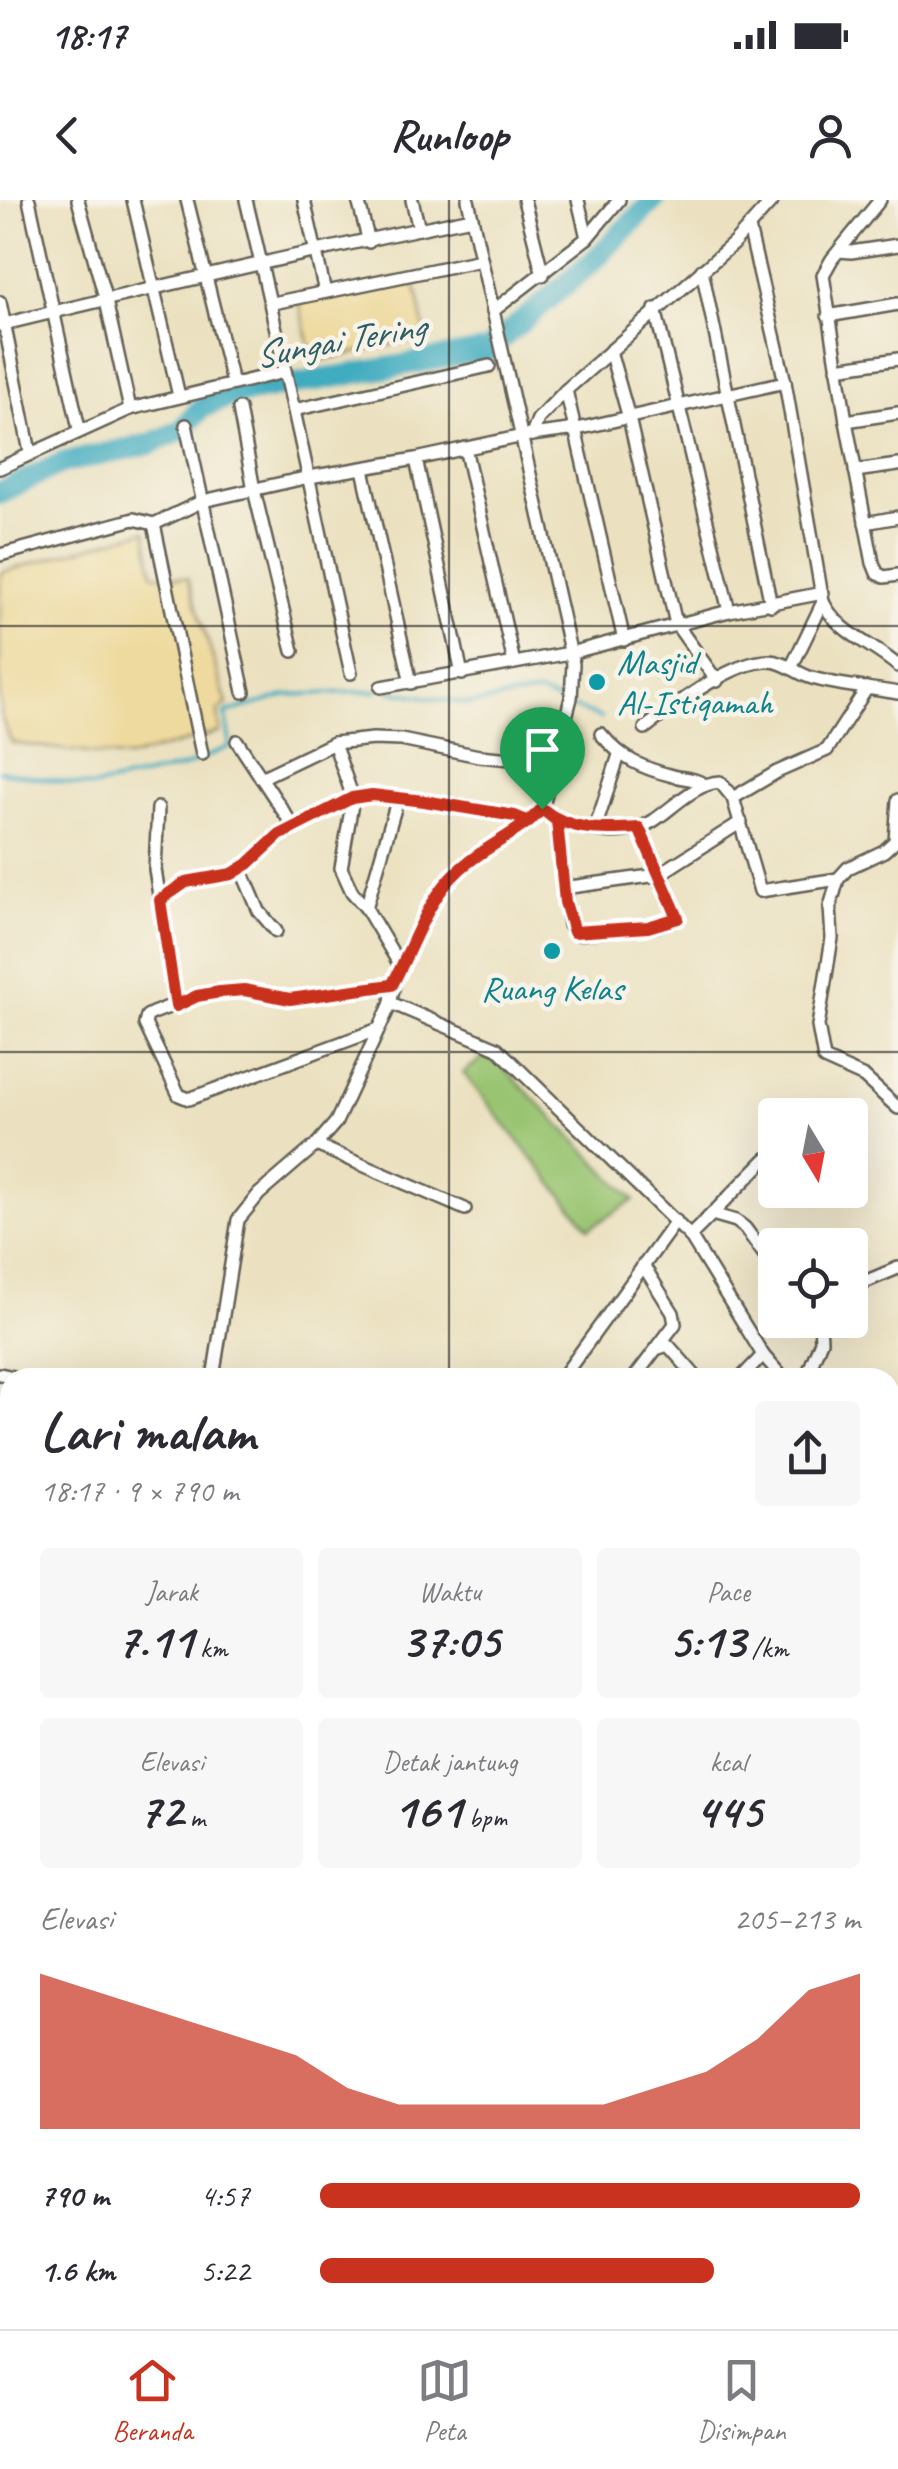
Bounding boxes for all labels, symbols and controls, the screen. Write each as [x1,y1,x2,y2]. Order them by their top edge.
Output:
text: 18:17 [50,12,126,59]
text: Runloop [390,107,508,164]
icon: back [40,108,95,163]
icon: person [803,108,858,163]
water label: Sungai Tering [251,301,433,379]
place label: Masjid Al-Istiqamah [617,640,775,725]
marker: Masjid Al-Istiqamah [586,671,608,693]
pin [500,707,585,810]
icon: arrive [515,722,570,777]
marker: Ruang Kelas [541,940,563,962]
place label: Ruang Kelas [481,966,626,1011]
north arrow [758,1098,868,1208]
map controls [758,1098,868,1338]
button: locate [758,1228,868,1338]
text: Lari malam [40,1397,254,1467]
button: share [755,1401,860,1506]
text: 18:17 · 9 × 790 m [40,1470,238,1511]
text: Jarak [146,1574,198,1609]
text: Waktu [419,1574,481,1609]
text: Pace [707,1574,750,1609]
text: 7.11 [116,1609,193,1672]
text: 37:05 [401,1609,499,1672]
text: 5:13 [668,1609,745,1672]
text: km [193,1630,227,1665]
text: /km [745,1630,788,1665]
text: Elevasi [140,1744,204,1779]
text: Detak jantung [382,1744,518,1779]
text: kcal [710,1744,747,1779]
text: 72 [138,1779,183,1842]
text: 161 [393,1779,462,1842]
text: 445 [695,1779,762,1842]
text: m [183,1800,205,1835]
text: bpm [462,1800,507,1835]
text: Elevasi [40,1898,113,1939]
text: 205–213 m [734,1898,860,1939]
text: 790 m [40,2175,109,2216]
text: 4:57 [200,2175,250,2216]
text: 1.6 km [40,2250,115,2291]
text: 5:22 [200,2250,250,2291]
tab: Beranda [112,2353,192,2448]
tab: Peta [417,2353,472,2448]
tab: Disimpan [697,2353,786,2448]

